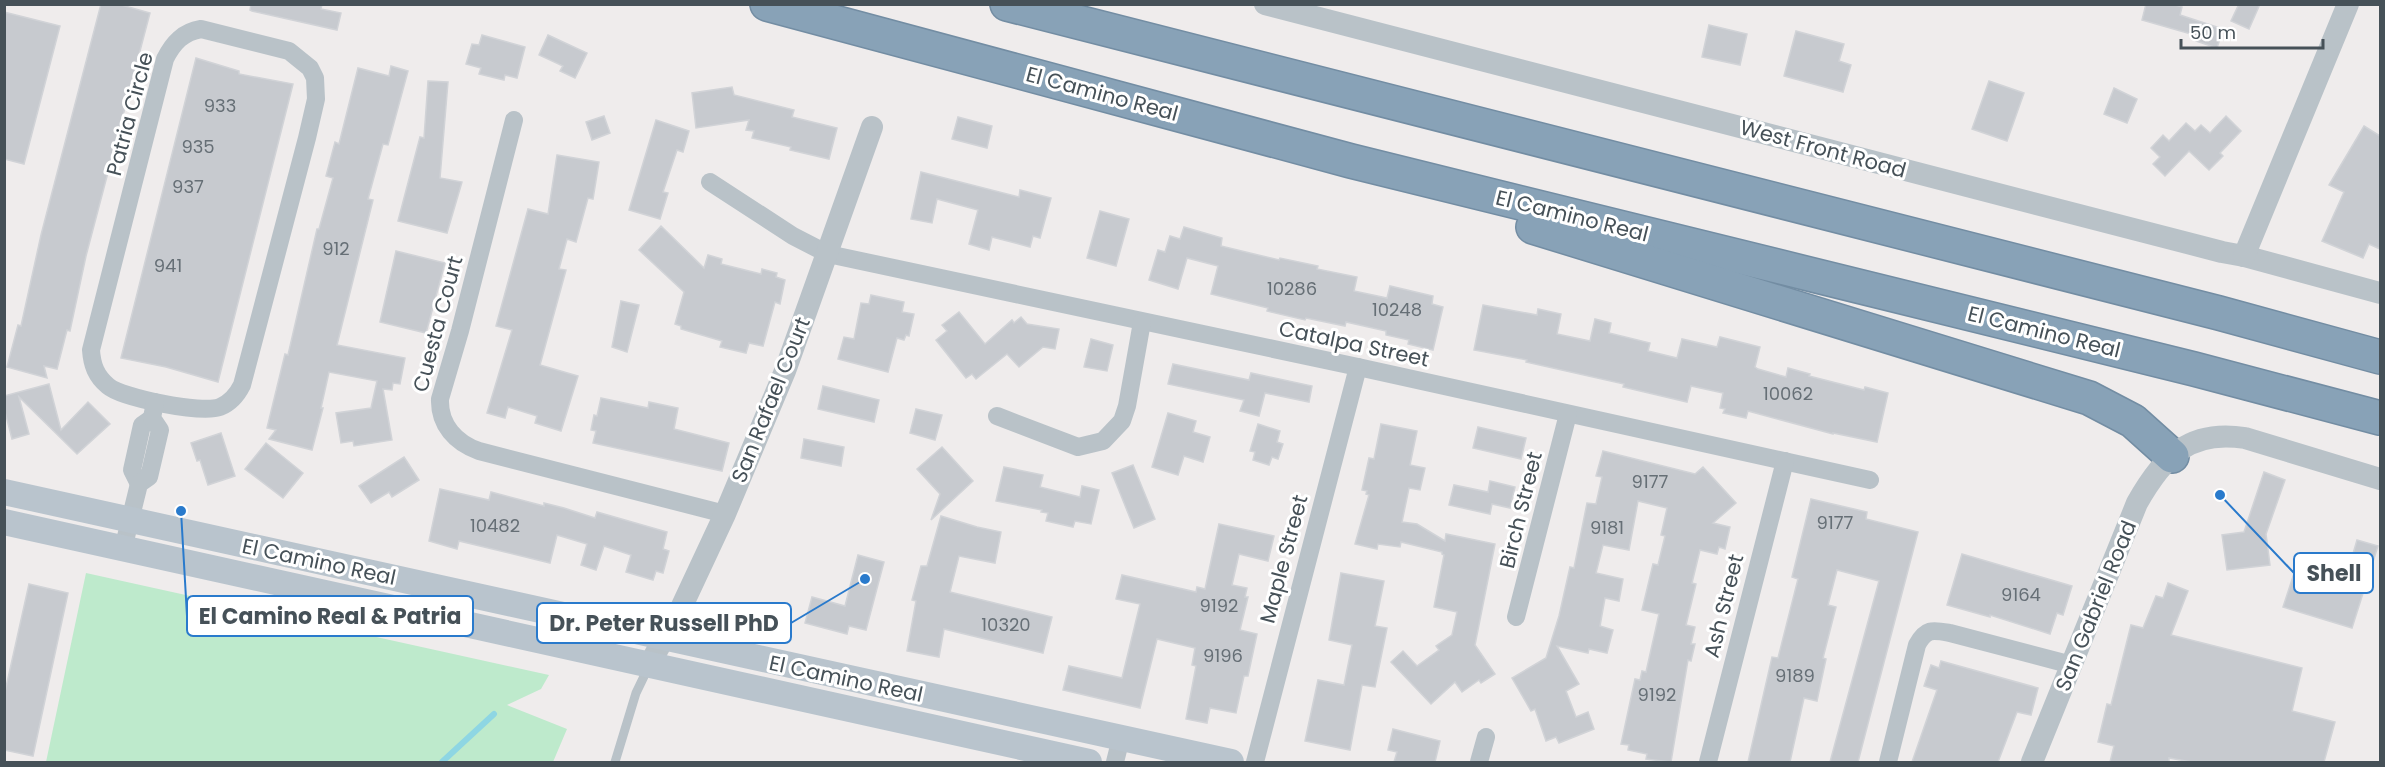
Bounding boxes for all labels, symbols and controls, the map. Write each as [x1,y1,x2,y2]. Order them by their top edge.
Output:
scale bar [2181,12,2324,50]
text: 50 m [2190,20,2236,45]
street label: Patria Circle [99,49,160,179]
street label: El Camino Real [1023,59,1181,128]
house number: 933 [204,93,236,118]
street label: West Front Road [1737,112,1909,185]
house number: 935 [181,134,215,159]
house number: 937 [172,174,204,199]
street label: El Camino Real [1493,183,1652,249]
house number: 912 [322,236,350,261]
house number: 941 [154,253,182,278]
street label: Cuesta Court [405,253,470,395]
house number: 10286 [1267,276,1317,301]
house number: 10248 [1372,297,1422,322]
street label: El Camino Real [1965,299,2124,365]
street label: San Rafael Court [724,313,817,487]
street label: Catalpa Street [1276,313,1432,374]
house number: 10062 [1763,381,1813,406]
street label: Birch Street [1492,449,1549,571]
house number: 9177 [1632,469,1669,494]
street label: Maple Street [1252,491,1315,626]
house number: 9177 [1817,510,1854,535]
house number: 10482 [470,513,520,538]
house number: 9181 [1590,515,1624,540]
street label: San Gabriel Road [2048,516,2143,695]
street label: El Camino Real [240,531,399,592]
street label: Ash Street [1697,551,1750,661]
callout: Shell [2294,553,2373,593]
text: Shell [2307,558,2361,589]
house number: 9164 [2001,582,2041,607]
house number: 9192 [1200,593,1238,618]
callout: El Camino Real & Patria [187,596,473,636]
text: El Camino Real & Patria [199,601,461,632]
callout: Dr. Peter Russell PhD [537,603,791,643]
text: Dr. Peter Russell PhD [549,608,779,639]
house number: 10320 [981,612,1031,637]
house number: 9196 [1203,643,1243,668]
street label: El Camino Real [767,648,926,709]
house number: 9189 [1775,663,1815,688]
house number: 9192 [1638,682,1676,707]

